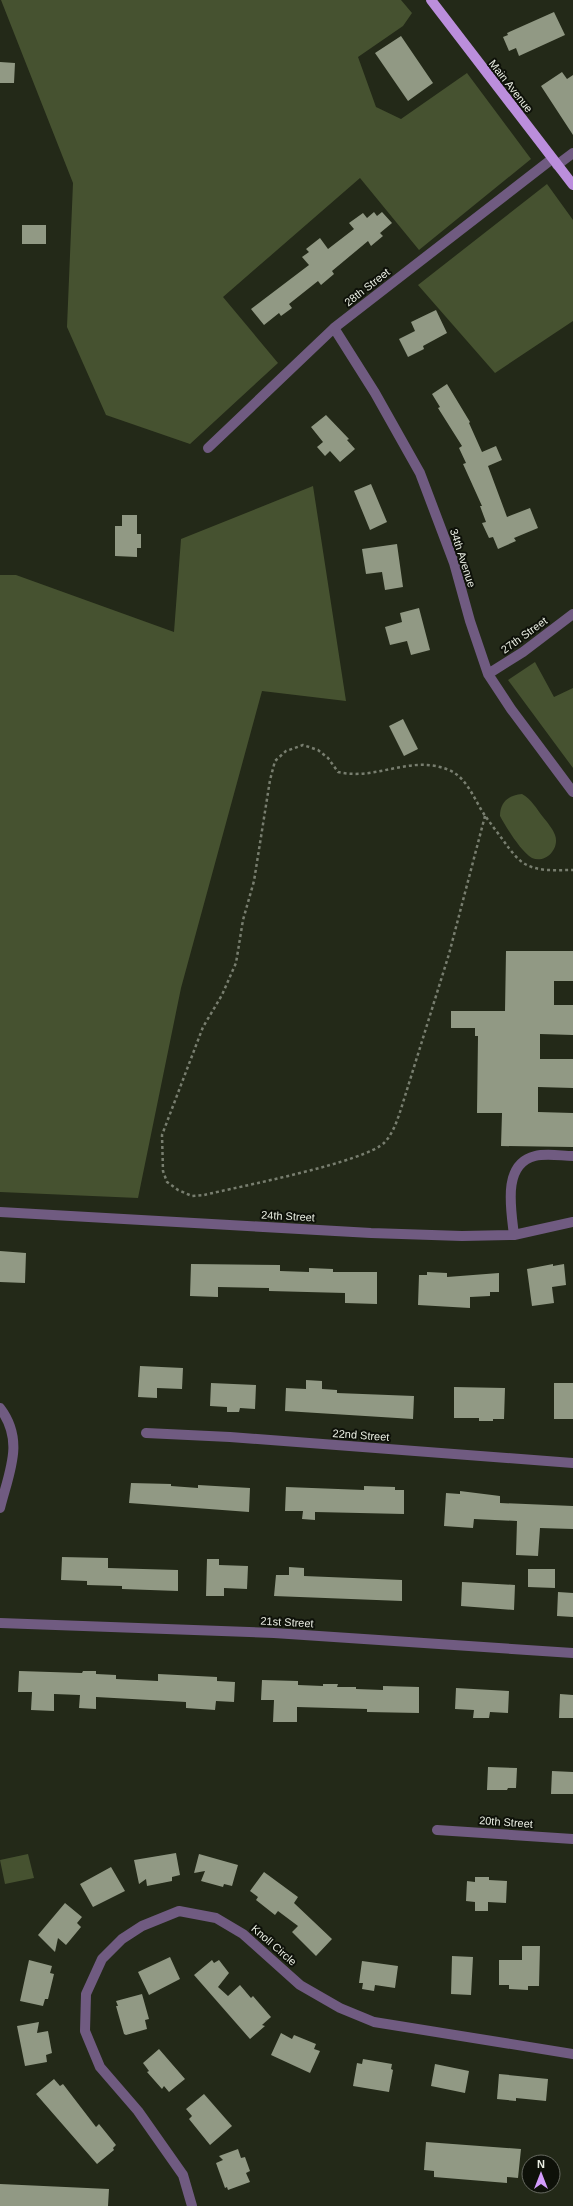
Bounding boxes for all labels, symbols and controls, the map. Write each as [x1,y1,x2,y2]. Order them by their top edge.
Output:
street label: Main Avenue [487,57,535,115]
street label: 28th Street [342,266,392,308]
street label: 34th Avenue [448,527,478,589]
street label: 27th Street [499,614,549,656]
street label: 24th Street [261,1209,315,1223]
street label: 22nd Street [332,1427,390,1443]
street label: 21st Street [260,1615,314,1629]
street label: 20th Street [479,1814,533,1830]
street label: Knoll Circle [249,1922,299,1968]
north arrow [521,2154,561,2194]
text: N [537,2158,545,2170]

